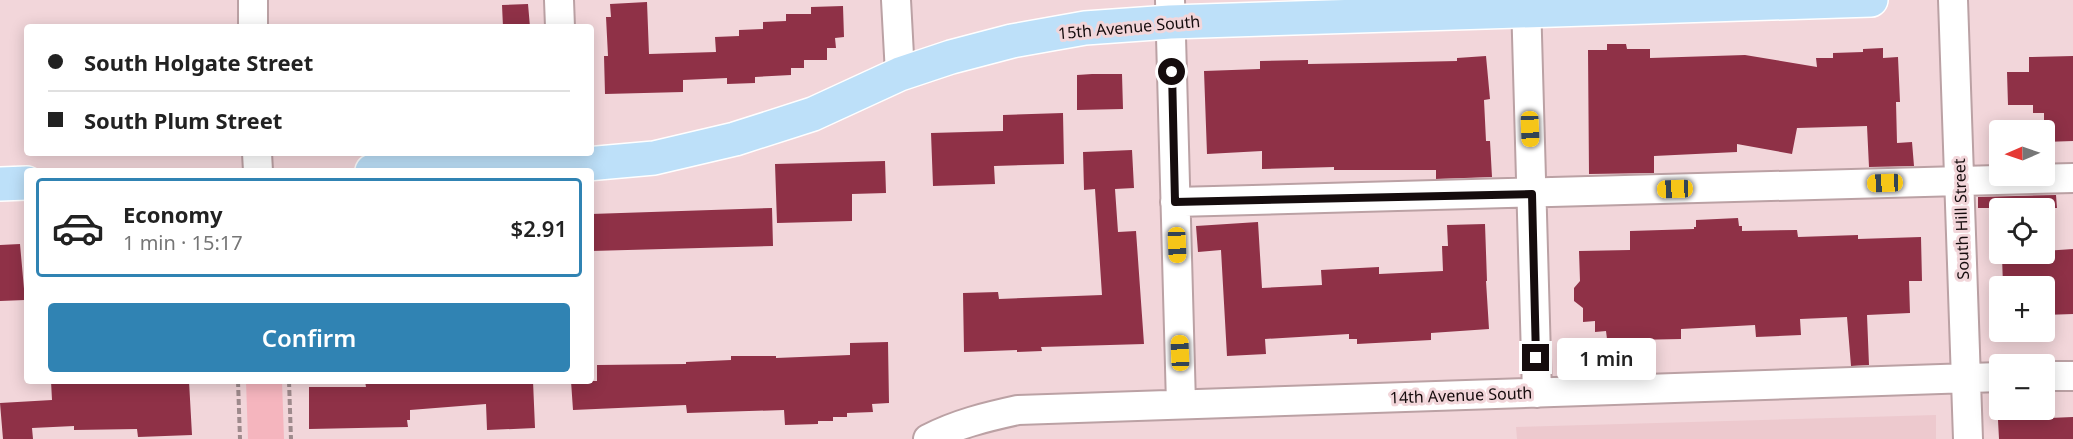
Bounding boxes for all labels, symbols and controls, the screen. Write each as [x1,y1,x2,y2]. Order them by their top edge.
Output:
street label: 15th Avenue South [1057,10,1201,44]
text: South Holgate Street [84,47,313,77]
route start [1158,58,1185,85]
text: South Plum Street [84,105,282,135]
car [1520,111,1540,147]
north arrow [1989,120,2055,186]
map controls [1989,120,2055,420]
street label: South Hill Street [1948,158,1974,280]
car [1867,173,1903,193]
car [1657,179,1693,199]
button: locate [1989,198,2055,264]
text: Economy [123,199,222,229]
icon: car [51,201,105,255]
text: $2.91 [511,213,567,243]
car [1167,227,1187,263]
text: 1 min · 15:17 [123,229,243,256]
button: + [1989,276,2055,342]
button: Confirm [48,303,570,372]
car [1170,335,1190,371]
callout: 1 min [1557,337,1656,379]
route end [1522,344,1549,371]
text: 1 min [1579,345,1634,372]
button: − [1989,354,2055,420]
street label: 14th Avenue South [1389,382,1533,408]

